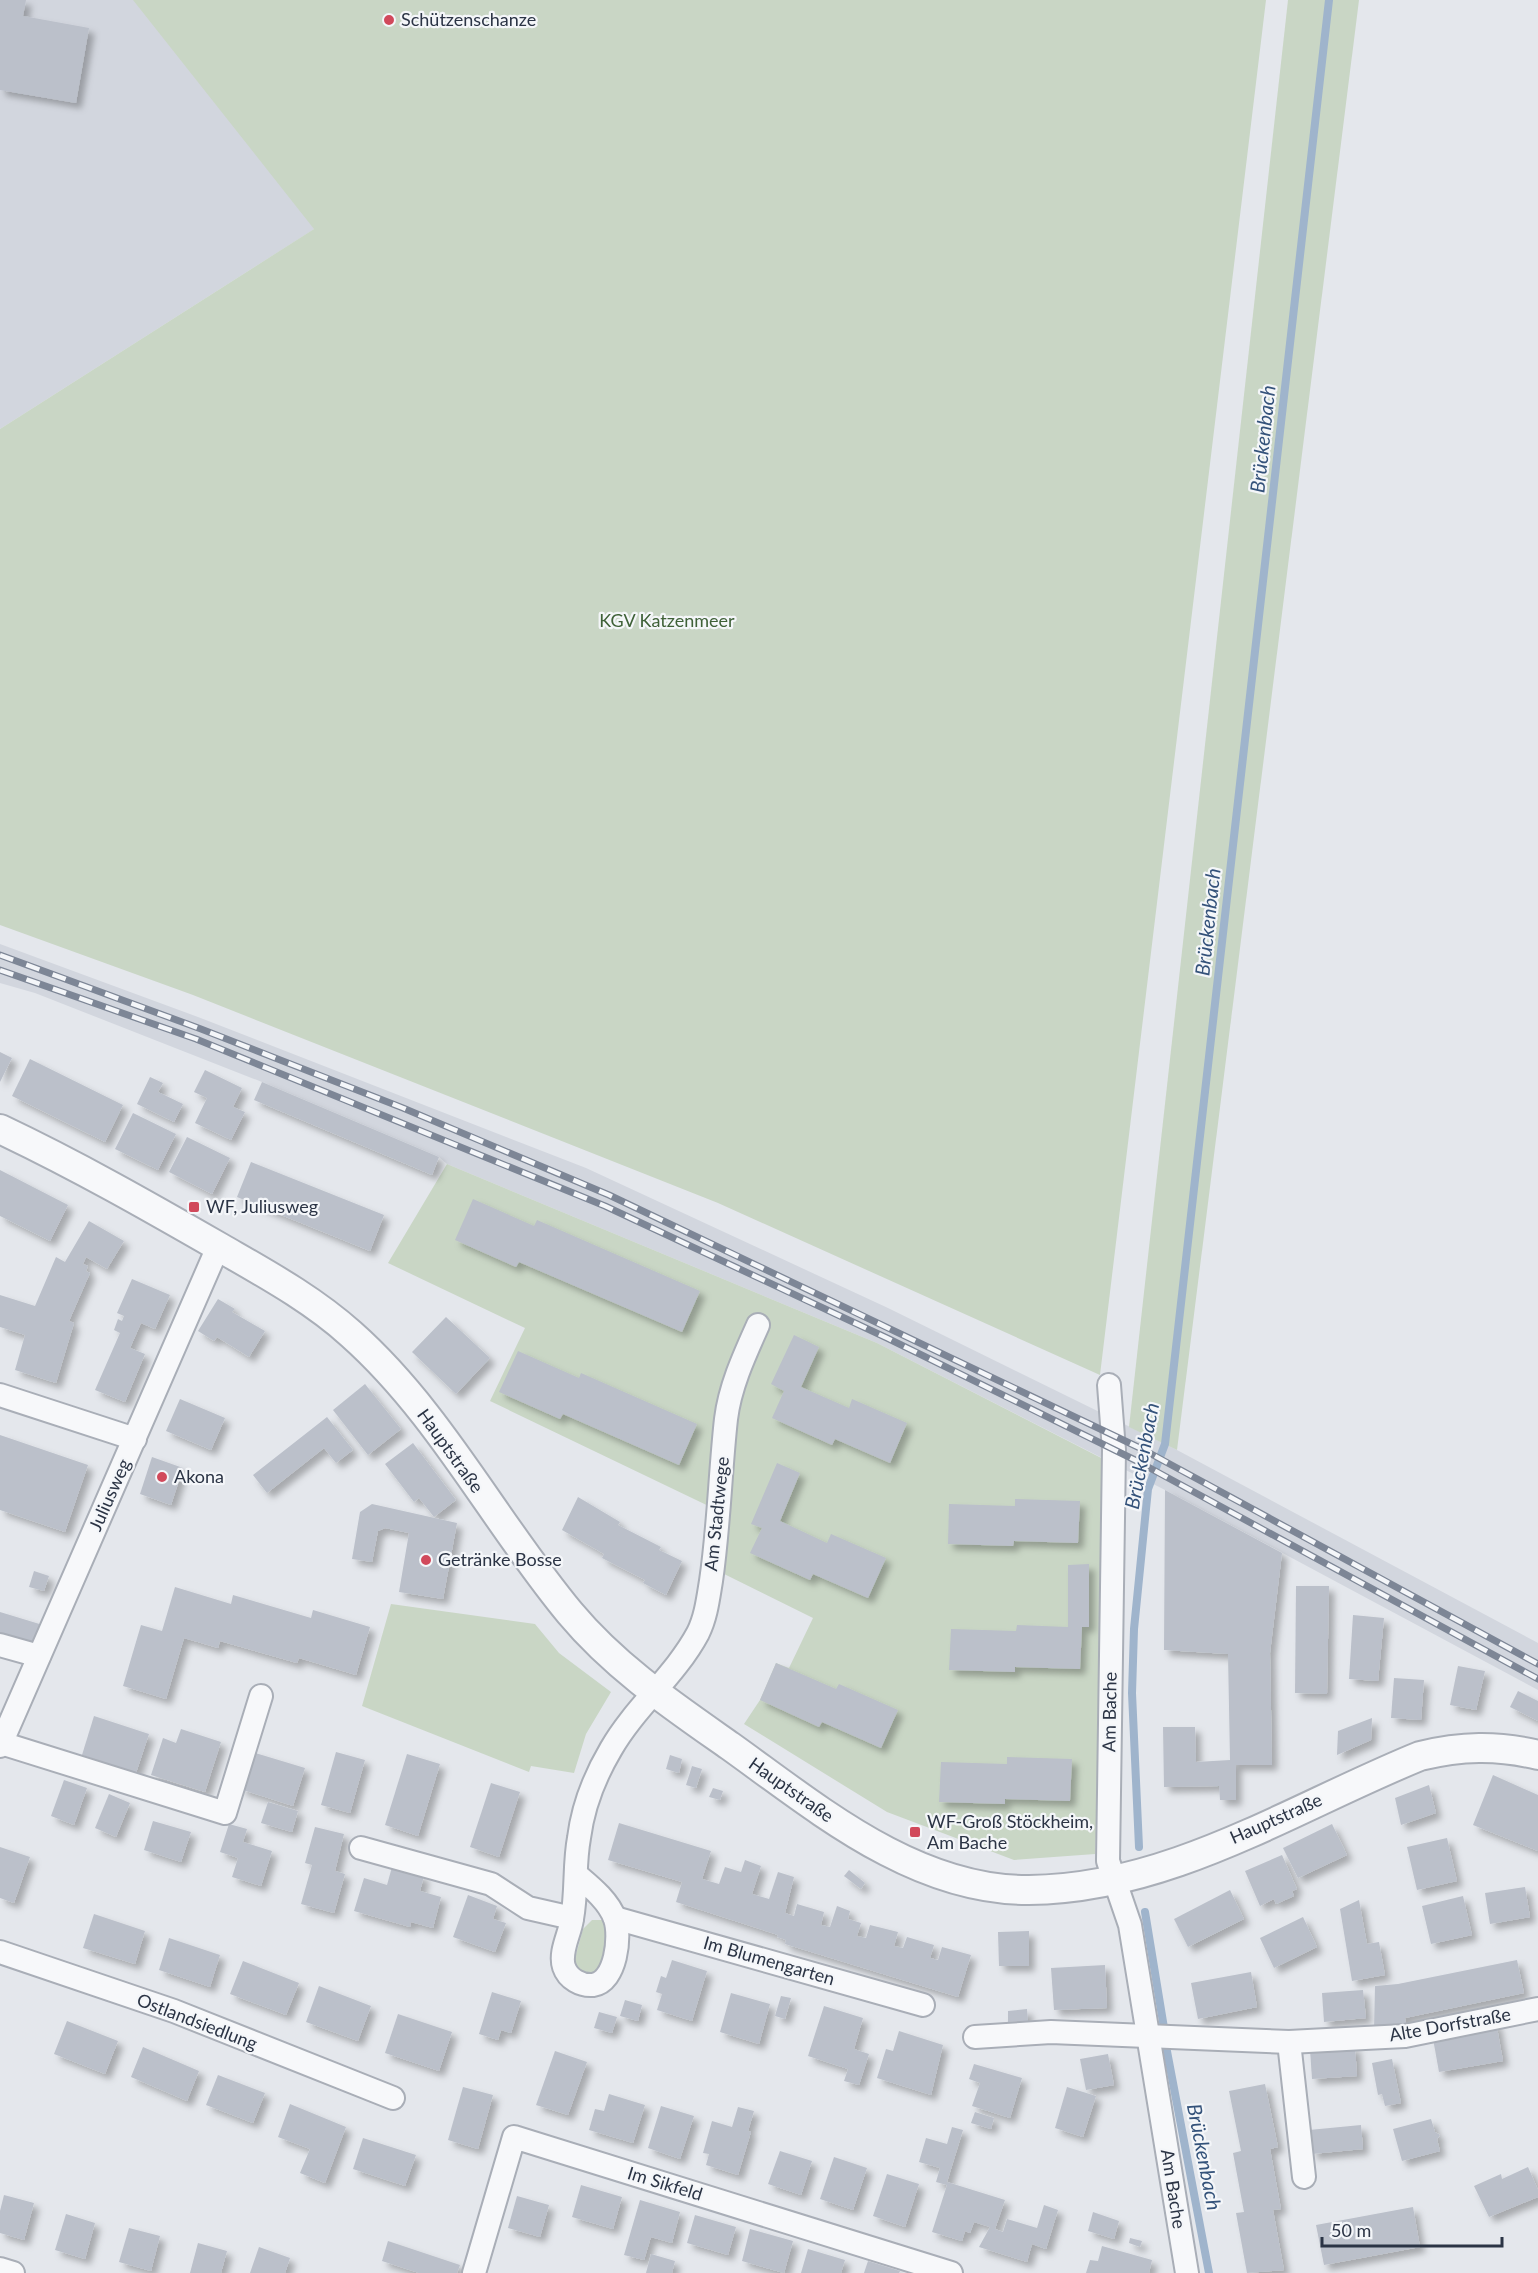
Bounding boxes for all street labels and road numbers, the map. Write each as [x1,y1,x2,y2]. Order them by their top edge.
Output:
street label: Hauptstraße [413,1404,489,1497]
street label: Juliusweg [83,1455,135,1534]
street label: Am Stadtwege [699,1456,733,1572]
street label: Am Bache [1097,1672,1121,1752]
street label: Hauptstraße [745,1752,838,1826]
street label: Hauptstraße [1226,1788,1325,1848]
street label: Im Blumengarten [701,1931,837,1989]
street label: Ostlandsiedlung [134,1988,261,2054]
street label: Alte Dorfstraße [1387,2002,1512,2046]
street label: Am Bache [1157,2148,1191,2230]
street label: Im Sikfeld [625,2161,705,2205]

